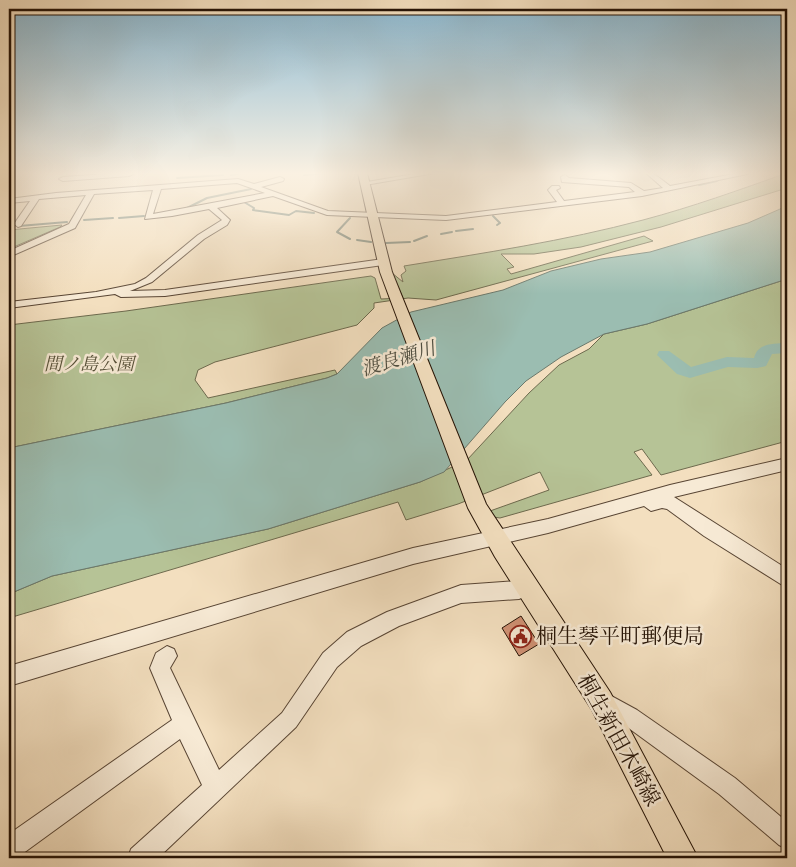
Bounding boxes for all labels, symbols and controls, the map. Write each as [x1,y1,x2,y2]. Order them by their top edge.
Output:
water label: 渡良瀬川 [359,338,440,381]
park label: 間ノ島公園 [44,354,137,374]
public building icon: 桐生琴平町郵便局 [508,624,532,648]
place label: 桐生琴平町郵便局 [536,625,704,648]
street label: 桐生新田木崎線 [573,670,664,810]

